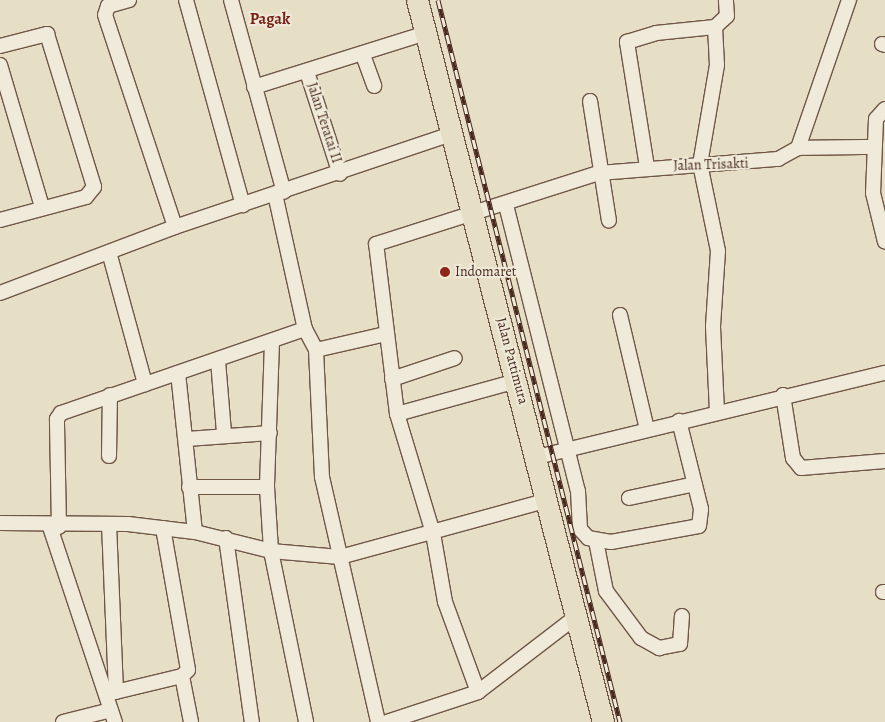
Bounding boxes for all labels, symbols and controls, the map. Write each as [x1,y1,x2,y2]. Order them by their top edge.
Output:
district label: Pagak [250,9,290,29]
street label: Jalan Teratai II [303,81,345,165]
street label: Jalan Trisakti [673,155,749,175]
place label: Indomaret [455,264,516,280]
marker: Indomaret [439,266,451,278]
street label: Jalan Pattimura [492,316,532,406]

